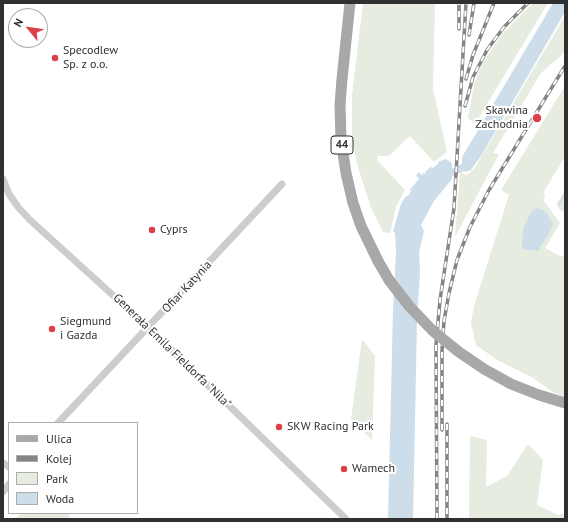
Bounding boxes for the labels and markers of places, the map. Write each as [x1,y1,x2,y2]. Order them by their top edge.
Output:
place label: Specodlew Sp. z o.o. [63,44,118,72]
marker: Specodlew Sp. z o.o. [50,53,60,63]
place label: Skawina Zachodnia [475,104,528,132]
marker: Skawina Zachodnia [531,112,543,124]
place label: Cyprs [160,223,188,237]
marker: Cyprs [147,225,157,235]
place label: Siegmund i Gazda [60,315,111,343]
marker: Siegmund i Gazda [47,324,57,334]
place label: SKW Racing Park [287,420,374,434]
marker: SKW Racing Park [274,422,284,432]
place label: Wamech [352,462,395,476]
marker: Wamech [339,464,349,474]

